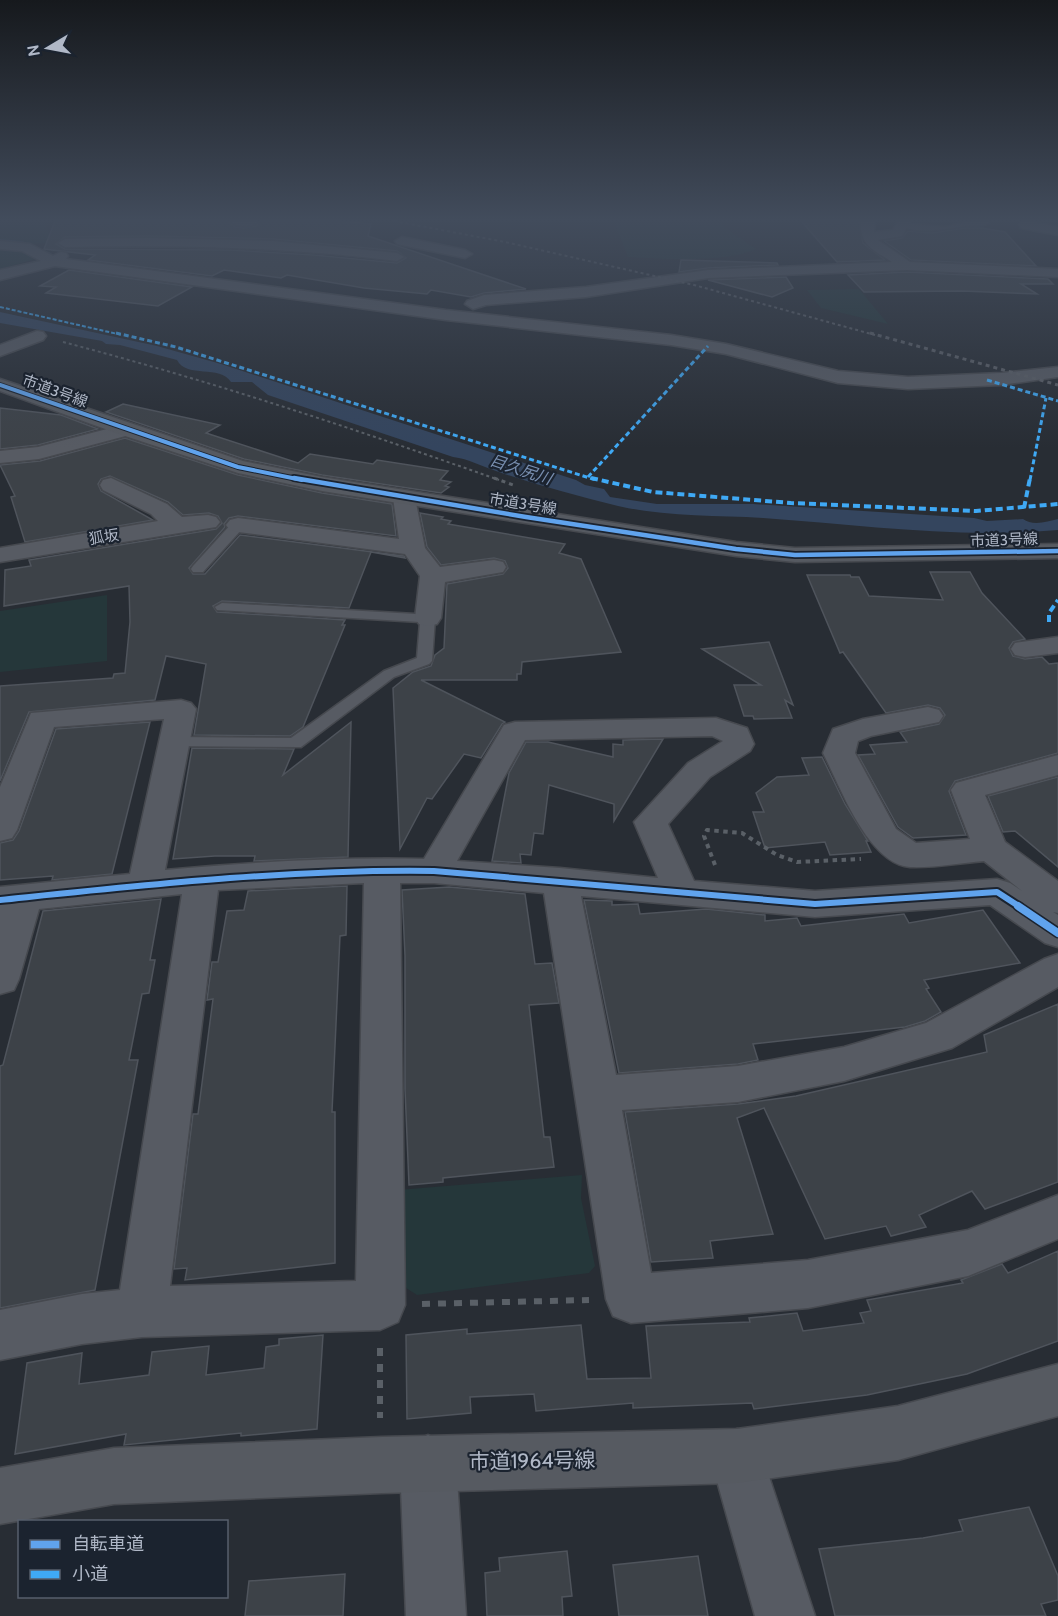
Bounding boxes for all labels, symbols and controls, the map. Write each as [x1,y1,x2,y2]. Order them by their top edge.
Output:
north arrow [18,18,78,78]
text: N [23,43,44,58]
street label: 市道3号線 [20,371,90,411]
water label: 目久尻川 [487,451,556,489]
street label: 市道3号線 [488,490,558,518]
street label: 狐坂 [88,526,120,548]
street label: 市道3号線 [970,530,1038,550]
street label: 市道1964号線 [468,1447,596,1474]
legend [18,1520,228,1598]
text: 自転車道 [72,1533,144,1555]
text: 小道 [72,1563,108,1585]

